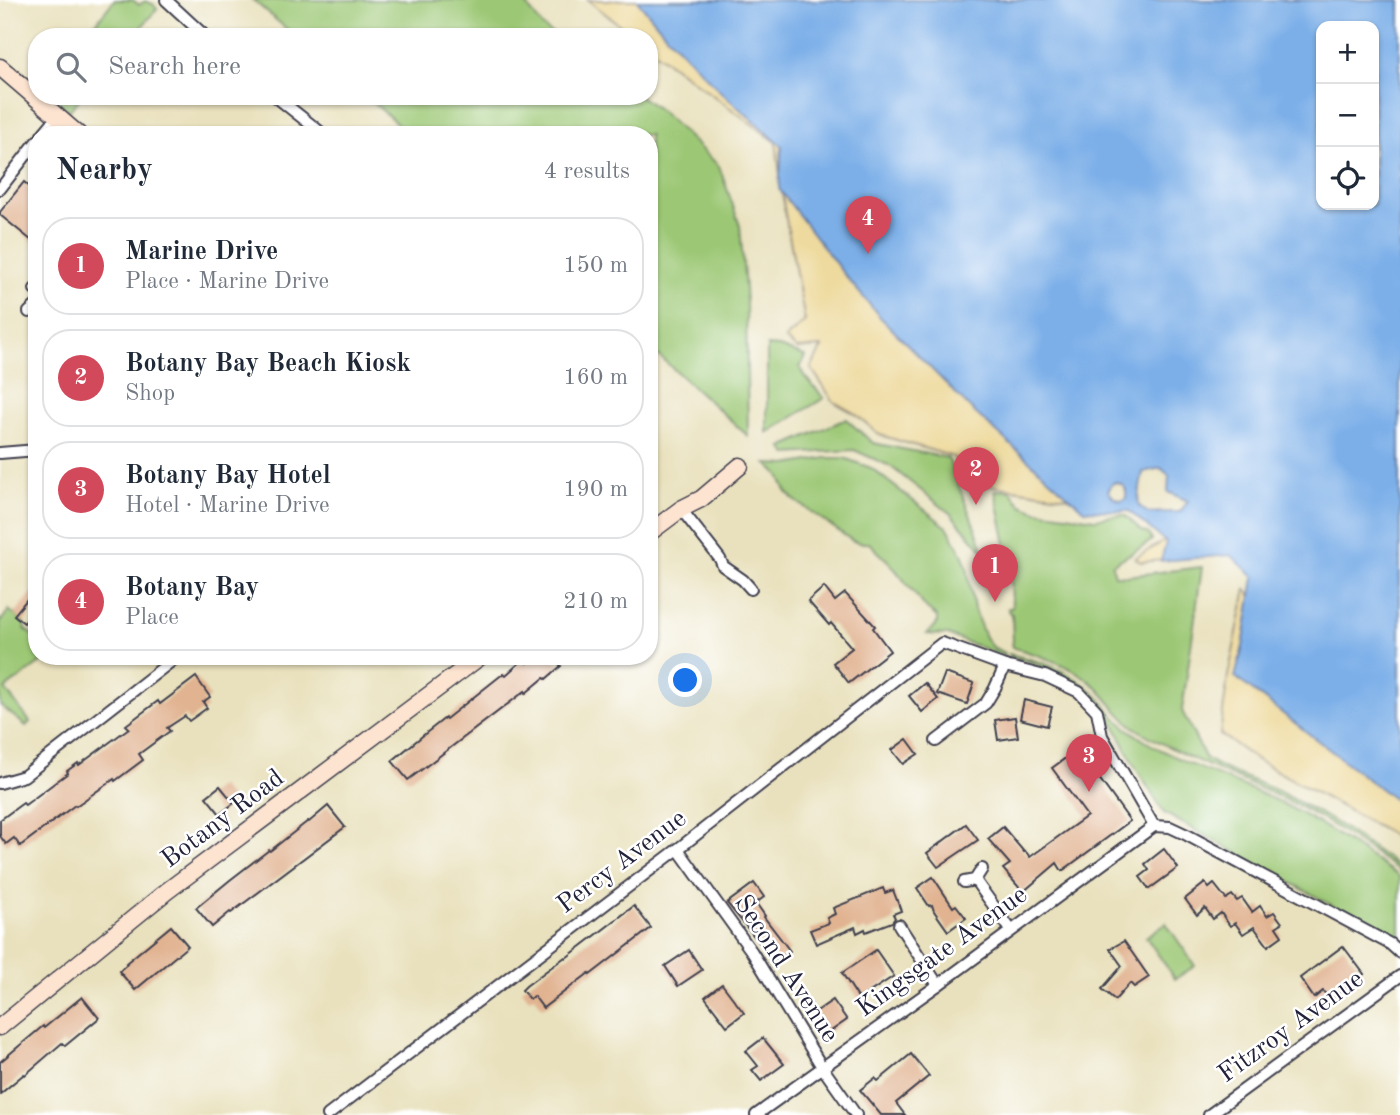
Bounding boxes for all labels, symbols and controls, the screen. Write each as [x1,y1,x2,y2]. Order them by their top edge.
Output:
map controls [1316,21,1379,210]
button: + [1316,21,1379,84]
search box [28,28,658,105]
icon: search [52,48,90,86]
text: Search here [108,54,241,80]
button: − [1316,84,1379,147]
button: locate [1316,147,1379,210]
text: Nearby [56,156,153,186]
text: 4 results [544,160,630,183]
pin: 4 [845,196,891,254]
text: Marine Drive [125,239,278,265]
text: 1 [74,254,88,277]
text: 150 m [563,254,628,277]
text: Place · Marine Drive [125,270,329,293]
text: Botany Bay Beach Kiosk [125,351,411,377]
text: 2 [74,366,88,389]
text: 160 m [563,366,628,389]
text: Shop [125,382,175,405]
pin: 2 [953,447,999,505]
text: Botany Bay Hotel [125,463,331,489]
text: 3 [74,478,88,501]
text: 190 m [563,478,628,501]
text: Hotel · Marine Drive [125,494,330,517]
pin: 1 [972,544,1018,602]
text: Botany Bay [125,575,259,601]
text: 4 [74,590,88,613]
text: 210 m [563,590,628,613]
text: Place [125,606,179,629]
your location [668,663,702,697]
pin: 3 [1066,734,1112,792]
street label: Botany Road [157,765,289,873]
street label: Percy Avenue [553,805,691,919]
street label: Kingsgate Avenue [852,882,1032,1022]
street label: Second Avenue [729,891,843,1047]
street label: Fitzroy Avenue [1214,966,1368,1088]

